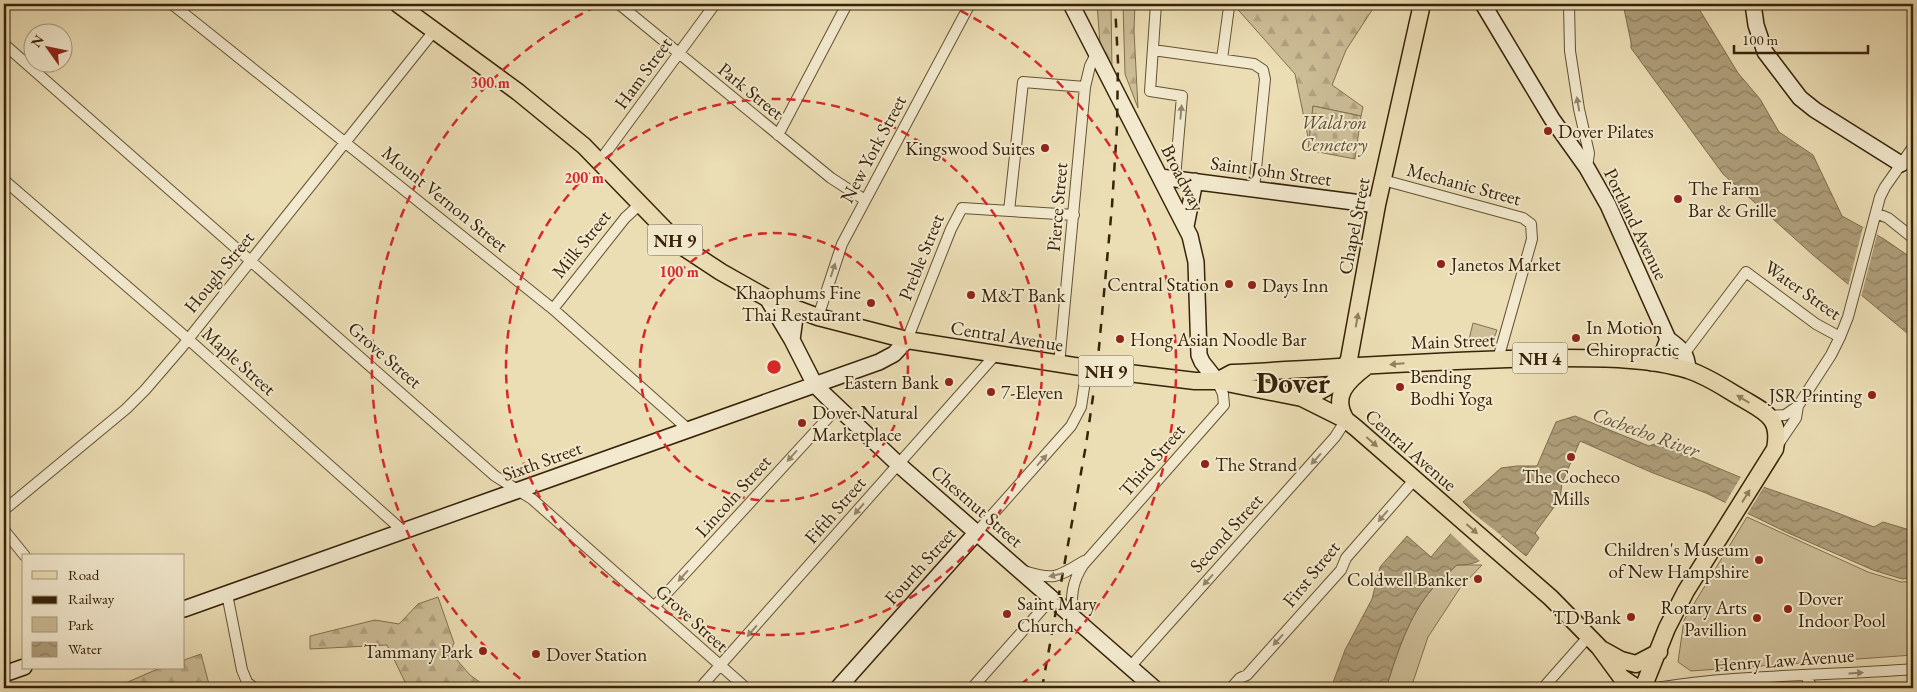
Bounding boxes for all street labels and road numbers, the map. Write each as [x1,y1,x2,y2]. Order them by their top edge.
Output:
street label: Ham Street [608,32,678,114]
street label: Park Street [713,57,789,125]
street label: New York Street [834,91,912,207]
street label: Mount Vernon Street [377,140,513,258]
street label: Broadway [1155,140,1211,216]
street label: Saint John Street [1209,150,1333,192]
street label: Mechanic Street [1404,157,1524,211]
street label: Pierce Street [1041,161,1073,253]
street label: Portland Avenue [1598,164,1674,284]
street label: Chapel Street [1332,175,1376,277]
street label: Milk Street [546,205,616,283]
street label: Preble Street [892,210,950,304]
road number: NH 9 [648,224,702,256]
street label: Hough Street [178,226,260,318]
street label: Water Street [1760,254,1846,326]
street label: Central Avenue [949,315,1065,357]
street label: Grove Street [343,316,427,394]
street label: Maple Street [197,321,281,401]
street label: Main Street [1410,327,1496,355]
road number: NH 4 [1512,342,1568,373]
road number: NH 9 [1078,356,1134,386]
street label: Central Avenue [1360,403,1462,497]
street label: Third Street [1113,418,1191,502]
street label: Sixth Street [499,435,585,487]
street label: Lincoln Street [689,450,777,542]
street label: Chestnut Street [926,459,1028,553]
street label: Fifth Street [799,471,871,549]
street label: Second Street [1184,488,1268,578]
street label: Fourth Street [879,522,962,610]
street label: First Street [1277,536,1345,612]
street label: Grove Street [650,579,734,657]
street label: Henry Law Avenue [1713,643,1855,677]

